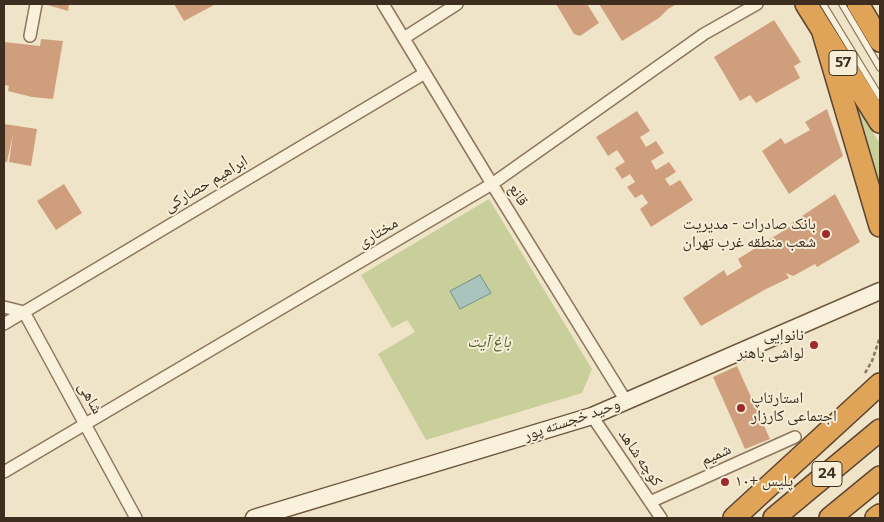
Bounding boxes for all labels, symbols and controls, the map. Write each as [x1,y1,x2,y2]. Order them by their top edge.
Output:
road number: 57 [829,50,857,76]
street label: ابراهیم حصارکی [161,151,251,217]
street label: قانع [504,180,532,210]
street label: مختاری [354,213,402,253]
place label: بانک صادرات - مدیریت شعب منطقه غرب تهران [683,215,816,253]
marker: بانک صادرات - مدیریت شعب منطقه غرب تهران [820,228,832,240]
place label: نانوایی لواشی باهنر [737,326,804,364]
park label: باغ آیت [467,333,511,353]
marker: نانوایی لواشی باهنر [808,339,820,351]
street label: شاهی [73,379,107,417]
place label: استارتاپ اجتماعی کارزار [751,389,837,427]
street label: وحید خجسته پور [521,394,623,446]
marker: استارتاپ اجتماعی کارزار [735,402,747,414]
street label: کوچه شاهد [614,426,666,490]
street label: شمیم [698,440,734,470]
road number: 24 [812,462,842,486]
place label: پلیس +۱۰ [735,472,793,492]
marker: پلیس +۱۰ [719,476,731,488]

